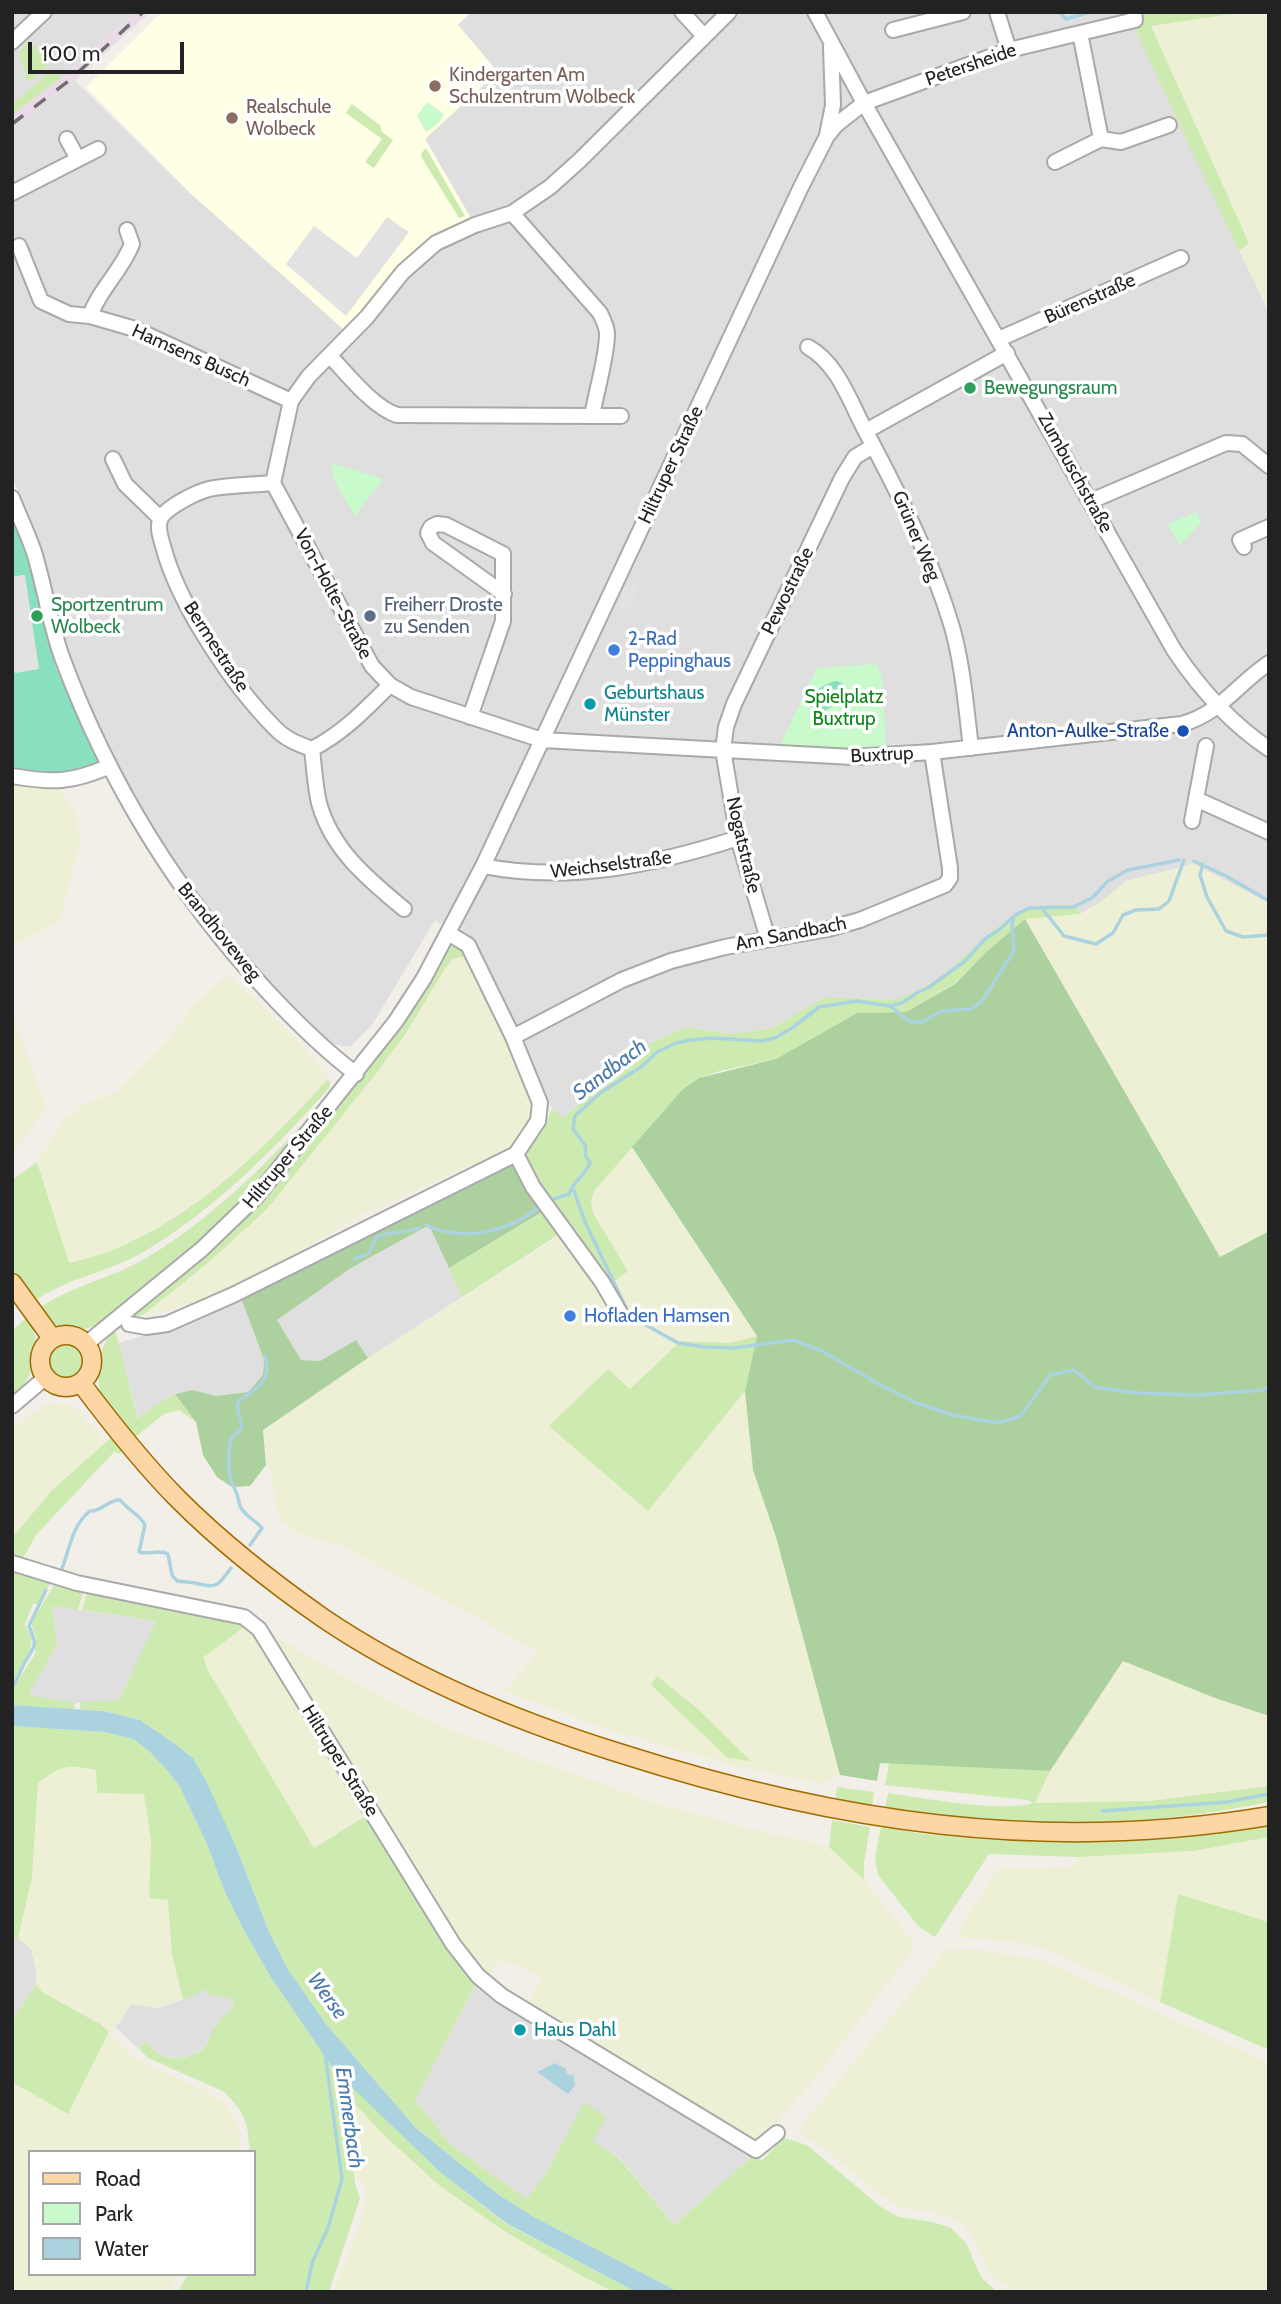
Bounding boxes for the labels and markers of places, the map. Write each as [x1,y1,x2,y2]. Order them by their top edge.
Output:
place label: Kindergarten Am Schulzentrum Wolbeck [449,64,635,108]
marker: Kindergarten Am Schulzentrum Wolbeck [427,78,443,94]
place label: Realschule Wolbeck [246,96,331,140]
marker: Realschule Wolbeck [224,110,240,126]
place label: Bewegungsraum [984,377,1117,399]
marker: Bewegungsraum [962,380,978,396]
place label: Sportzentrum Wolbeck [51,594,163,638]
place label: Freiherr Droste zu Senden [384,594,503,638]
marker: Sportzentrum Wolbeck [29,608,45,624]
marker: Freiherr Droste zu Senden [362,608,378,624]
place label: 2-Rad Peppinghaus [628,628,731,672]
marker: 2-Rad Peppinghaus [606,642,622,658]
place label: Geburtshaus Münster [604,682,704,726]
marker: Geburtshaus Münster [582,696,598,712]
place label: Anton-Aulke-Straße [1007,720,1169,742]
marker: Anton-Aulke-Straße [1175,723,1191,739]
place label: Hofladen Hamsen [584,1305,730,1327]
marker: Hofladen Hamsen [562,1308,578,1324]
place label: Haus Dahl [534,2019,616,2041]
marker: Haus Dahl [512,2022,528,2038]

